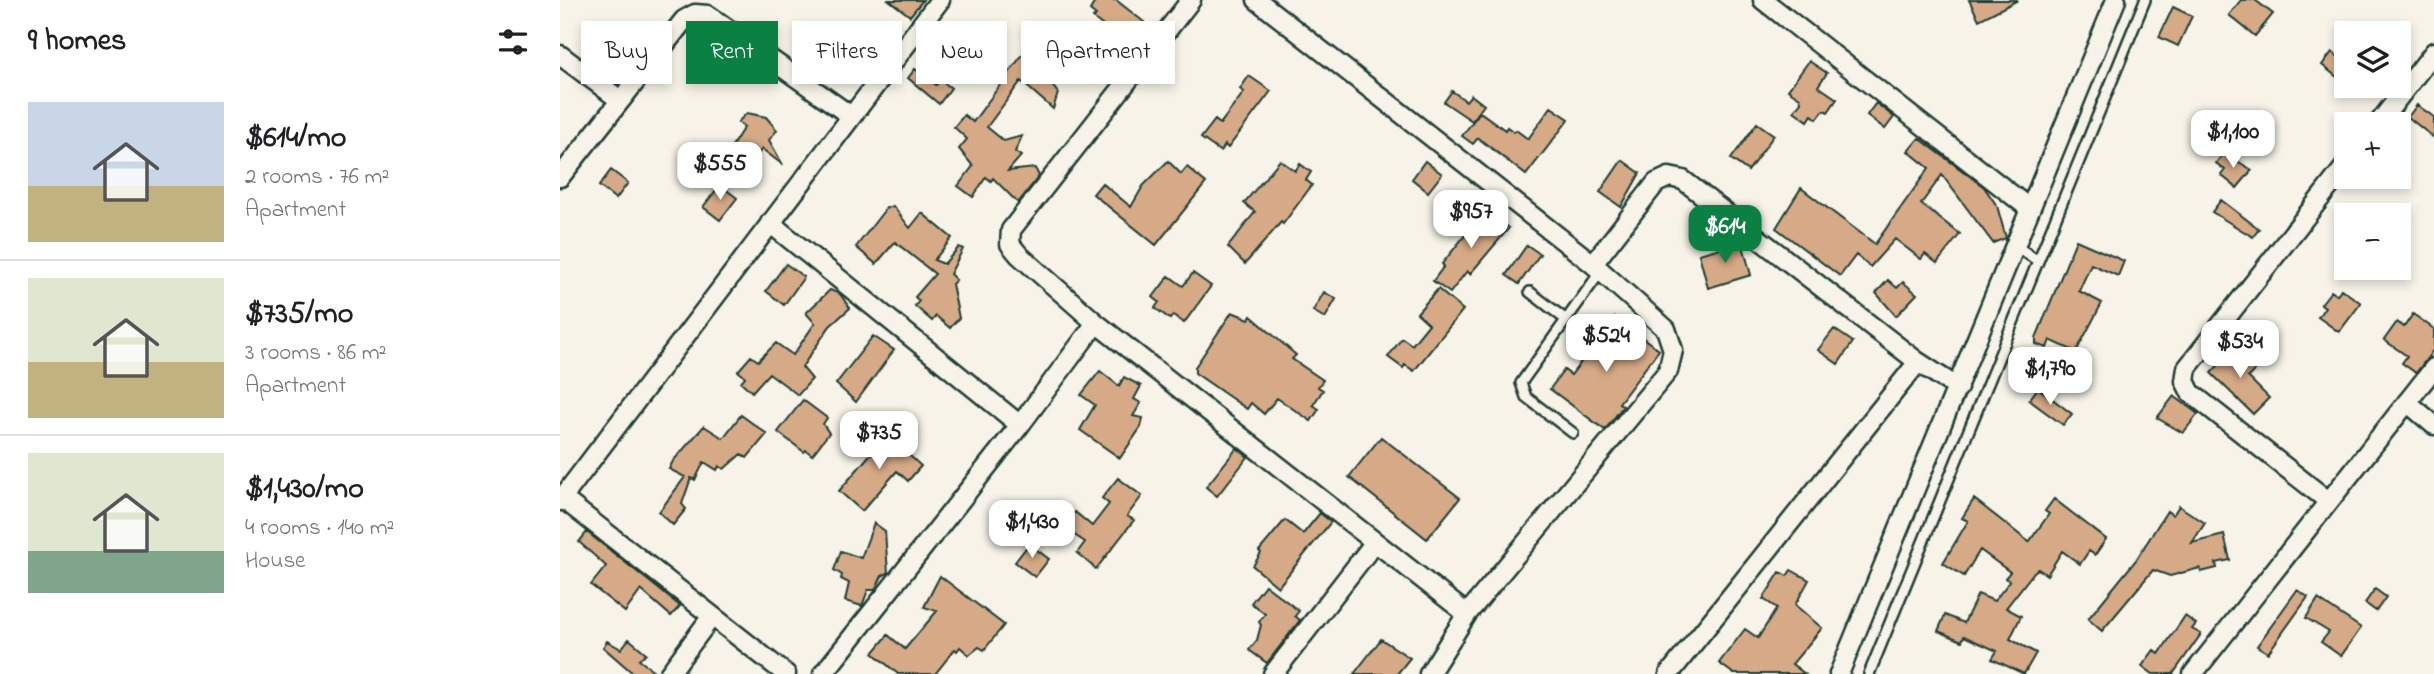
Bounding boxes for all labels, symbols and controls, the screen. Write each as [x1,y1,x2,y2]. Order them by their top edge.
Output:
text: 9 homes [28,20,126,64]
chip: Buy [581,21,672,84]
chip: Rent [686,21,778,84]
chip: Filters [792,21,902,84]
chip: New [916,21,1007,84]
chip: Apartment [1021,21,1175,84]
map controls [2334,21,2411,280]
button: layers [2334,21,2411,98]
icon: filters [494,23,532,61]
pin: $1,100 [2176,110,2290,170]
button: + [2334,112,2411,189]
text: $1,100 [2207,116,2259,149]
text: $614/mo [245,117,346,161]
icon: home [84,130,168,214]
pin: $555 [679,142,761,202]
text: $555 [693,148,747,181]
text: 2 rooms · 76 m² [245,161,389,194]
pin: $957 [1430,190,1512,250]
text: Apartment [245,194,346,227]
text: $957 [1449,196,1493,229]
button: − [2334,203,2411,280]
pin: $614 [1684,205,1766,265]
text: $614 [1705,211,1745,244]
text: $735/mo [245,293,353,337]
icon: home [84,306,168,390]
pin: $524 [1565,314,1647,374]
text: $524 [1582,320,1630,353]
pin: $534 [2199,320,2281,380]
text: $534 [2217,326,2263,359]
text: 3 rooms · 86 m² [245,337,386,370]
pin: $1,790 [1993,348,2107,407]
text: $1,790 [2024,353,2076,386]
text: Apartment [245,370,346,403]
pin: $735 [838,412,920,471]
text: $735 [856,417,902,450]
text: $1,430/mo [245,468,364,512]
icon: home [84,481,168,565]
pin: $1,430 [975,500,1089,560]
text: $1,430 [1005,506,1059,539]
text: 4 rooms · 140 m² [245,512,394,545]
text: House [245,545,305,578]

